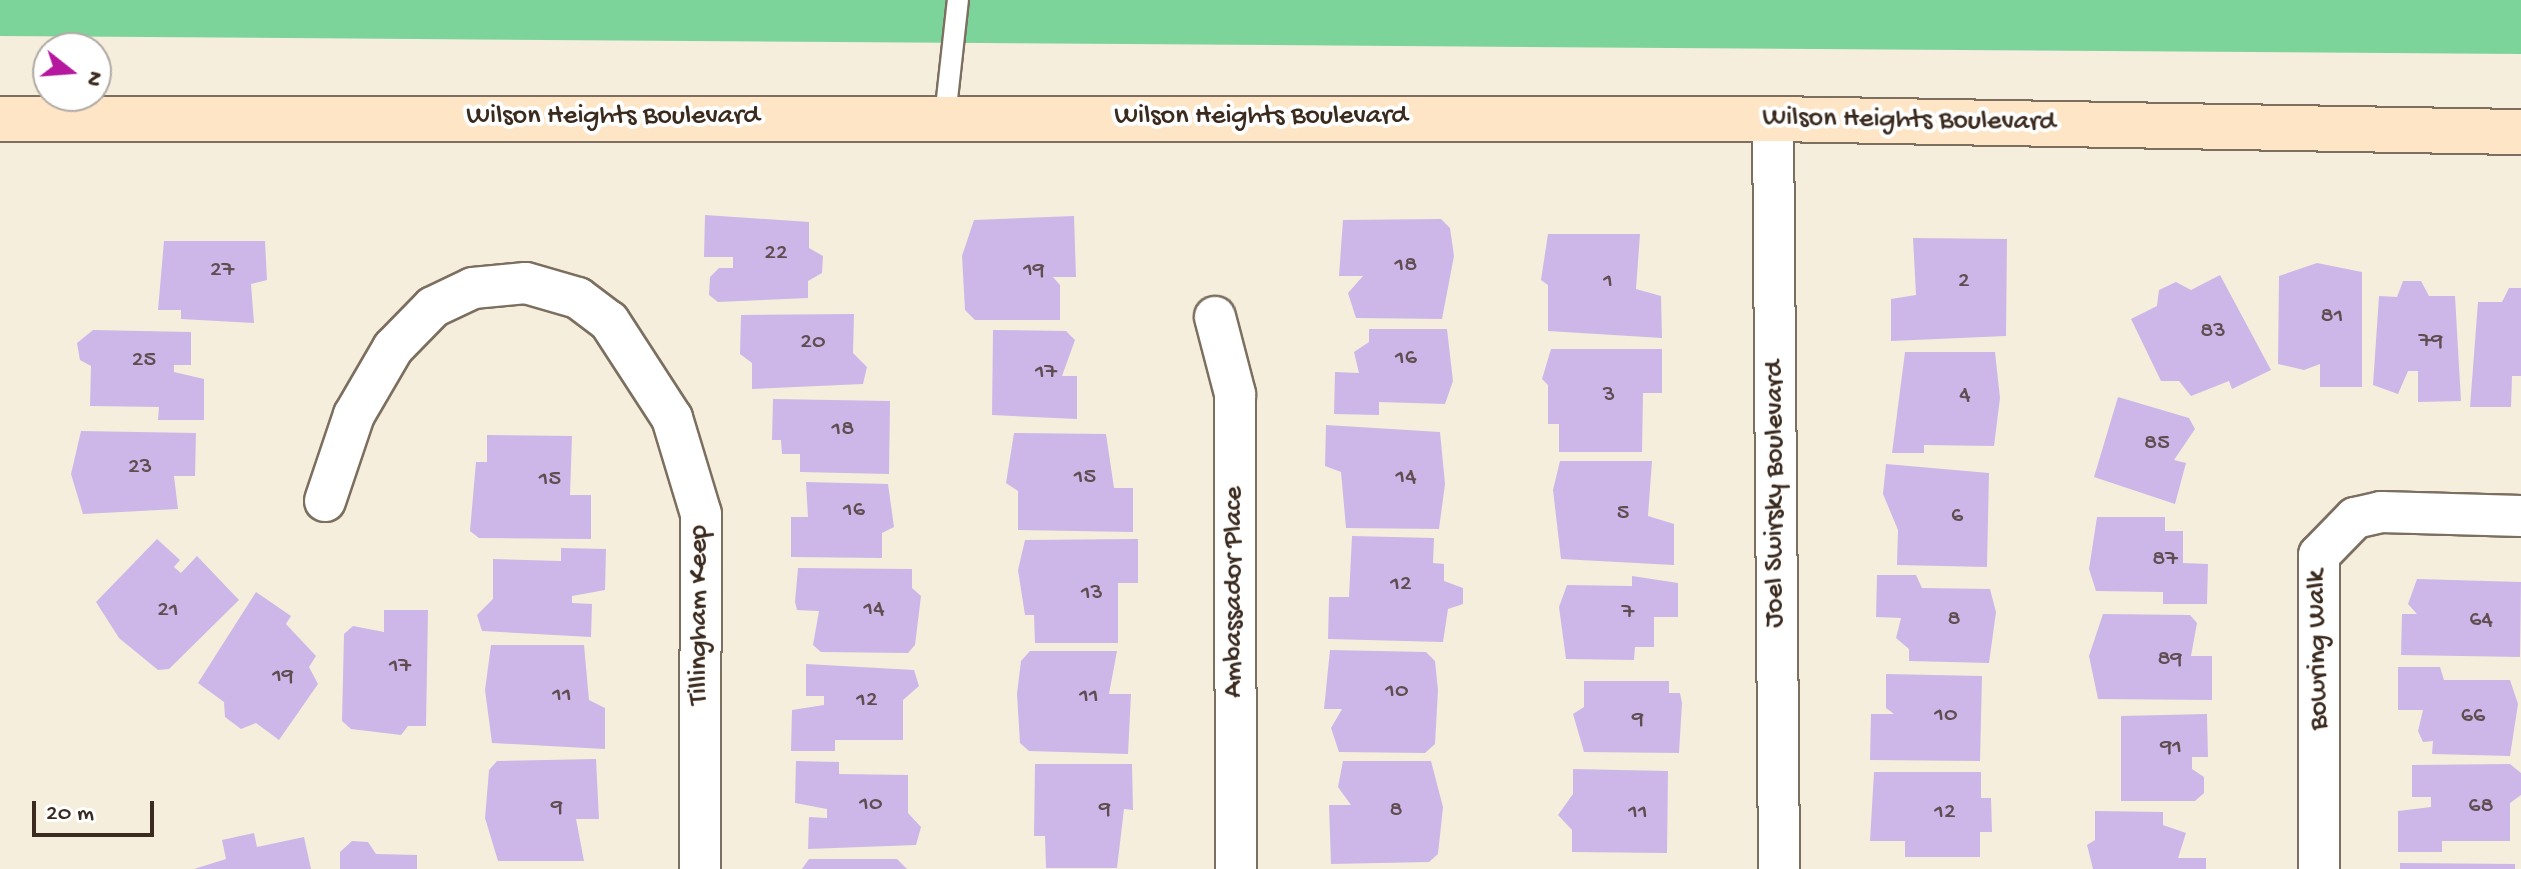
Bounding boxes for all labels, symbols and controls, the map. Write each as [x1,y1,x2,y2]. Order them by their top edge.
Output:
north arrow [32,32,112,112]
text: N [79,68,108,89]
street label: Wilson Heights Boulevard [466,100,760,134]
street label: Wilson Heights Boulevard [1114,100,1408,134]
street label: Wilson Heights Boulevard [1762,102,2056,140]
house number: 22 [764,240,788,268]
house number: 18 [1395,252,1417,280]
house number: 27 [210,257,234,285]
house number: 19 [1023,257,1045,285]
house number: 1 [1603,268,1613,296]
house number: 2 [1958,268,1970,296]
house number: 81 [2321,303,2343,331]
house number: 83 [2200,318,2226,346]
house number: 79 [2419,328,2443,356]
house number: 20 [800,329,826,357]
house number: 16 [1395,345,1417,373]
house number: 25 [132,347,156,375]
house number: 17 [1035,359,1057,387]
street label: Joel Swirsky Boulevard [1759,360,1793,628]
house number: 3 [1603,382,1615,410]
house number: 4 [1959,382,1971,410]
house number: 18 [832,416,854,444]
house number: 85 [2144,430,2170,458]
house number: 23 [128,454,152,482]
house number: 15 [1074,464,1096,492]
house number: 14 [1395,464,1417,492]
house number: 15 [539,466,561,494]
street label: Ambassador Place [1218,486,1252,698]
house number: 16 [843,497,865,525]
house number: 5 [1617,500,1629,528]
house number: 6 [1951,503,1963,531]
street label: Tillingham Keep [683,525,717,705]
house number: 87 [2152,546,2178,574]
street label: Bowring Walk [2301,570,2337,730]
house number: 12 [1390,571,1412,599]
house number: 13 [1081,580,1103,608]
house number: 14 [863,596,885,624]
house number: 21 [157,597,179,625]
house number: 7 [1622,599,1634,627]
house number: 8 [1947,606,1961,634]
house number: 64 [2469,607,2493,635]
house number: 89 [2157,646,2183,674]
house number: 17 [389,653,411,681]
house number: 19 [272,663,294,691]
house number: 10 [1385,678,1409,706]
house number: 11 [552,682,572,710]
house number: 11 [1079,683,1099,711]
house number: 12 [856,687,878,715]
house number: 10 [1934,702,1958,730]
house number: 66 [2461,703,2485,731]
house number: 9 [1632,706,1644,734]
house number: 91 [2160,734,2182,762]
scale bar [36,785,158,835]
house number: 10 [859,791,883,819]
house number: 68 [2468,793,2494,821]
house number: 9 [551,794,563,822]
house number: 9 [1099,796,1111,824]
house number: 8 [1389,797,1403,825]
house number: 11 [1628,799,1648,827]
house number: 12 [1934,799,1956,827]
text: 20 m [46,800,94,829]

